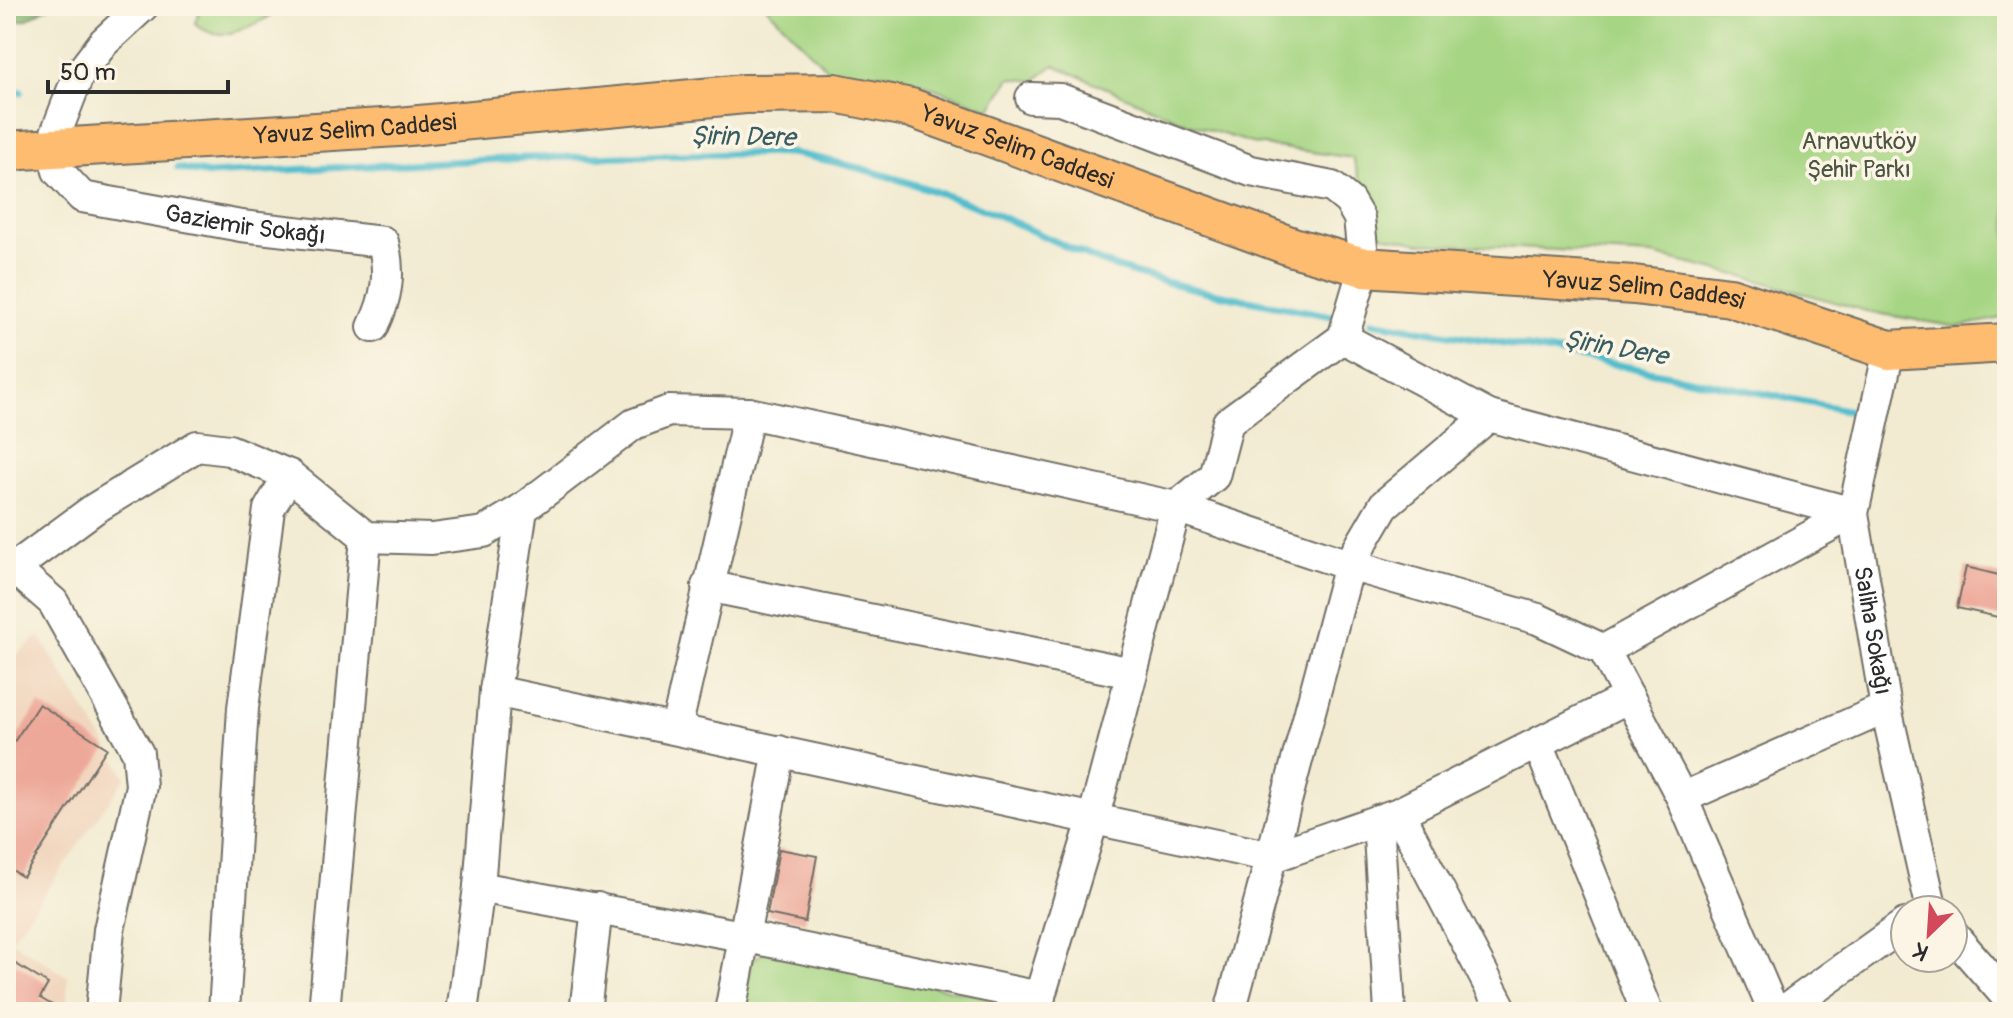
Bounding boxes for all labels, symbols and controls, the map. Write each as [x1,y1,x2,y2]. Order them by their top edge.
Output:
scale bar [48,44,228,94]
text: 50 m [60,58,116,87]
street label: Yavuz Selim Caddesi [916,98,1118,196]
street label: Yavuz Selim Caddesi [252,107,458,151]
water label: Şirin Dere [690,120,798,154]
park label: Arnavutköy Şehir Parkı [1802,127,1916,184]
street label: Gaziemir Sokağı [163,198,327,250]
street label: Yavuz Selim Caddesi [1541,265,1749,316]
water label: Şirin Dere [1561,323,1672,373]
street label: Saliha Sokağı [1847,564,1898,697]
north arrow [1889,894,1969,974]
text: K [1908,935,1933,967]

